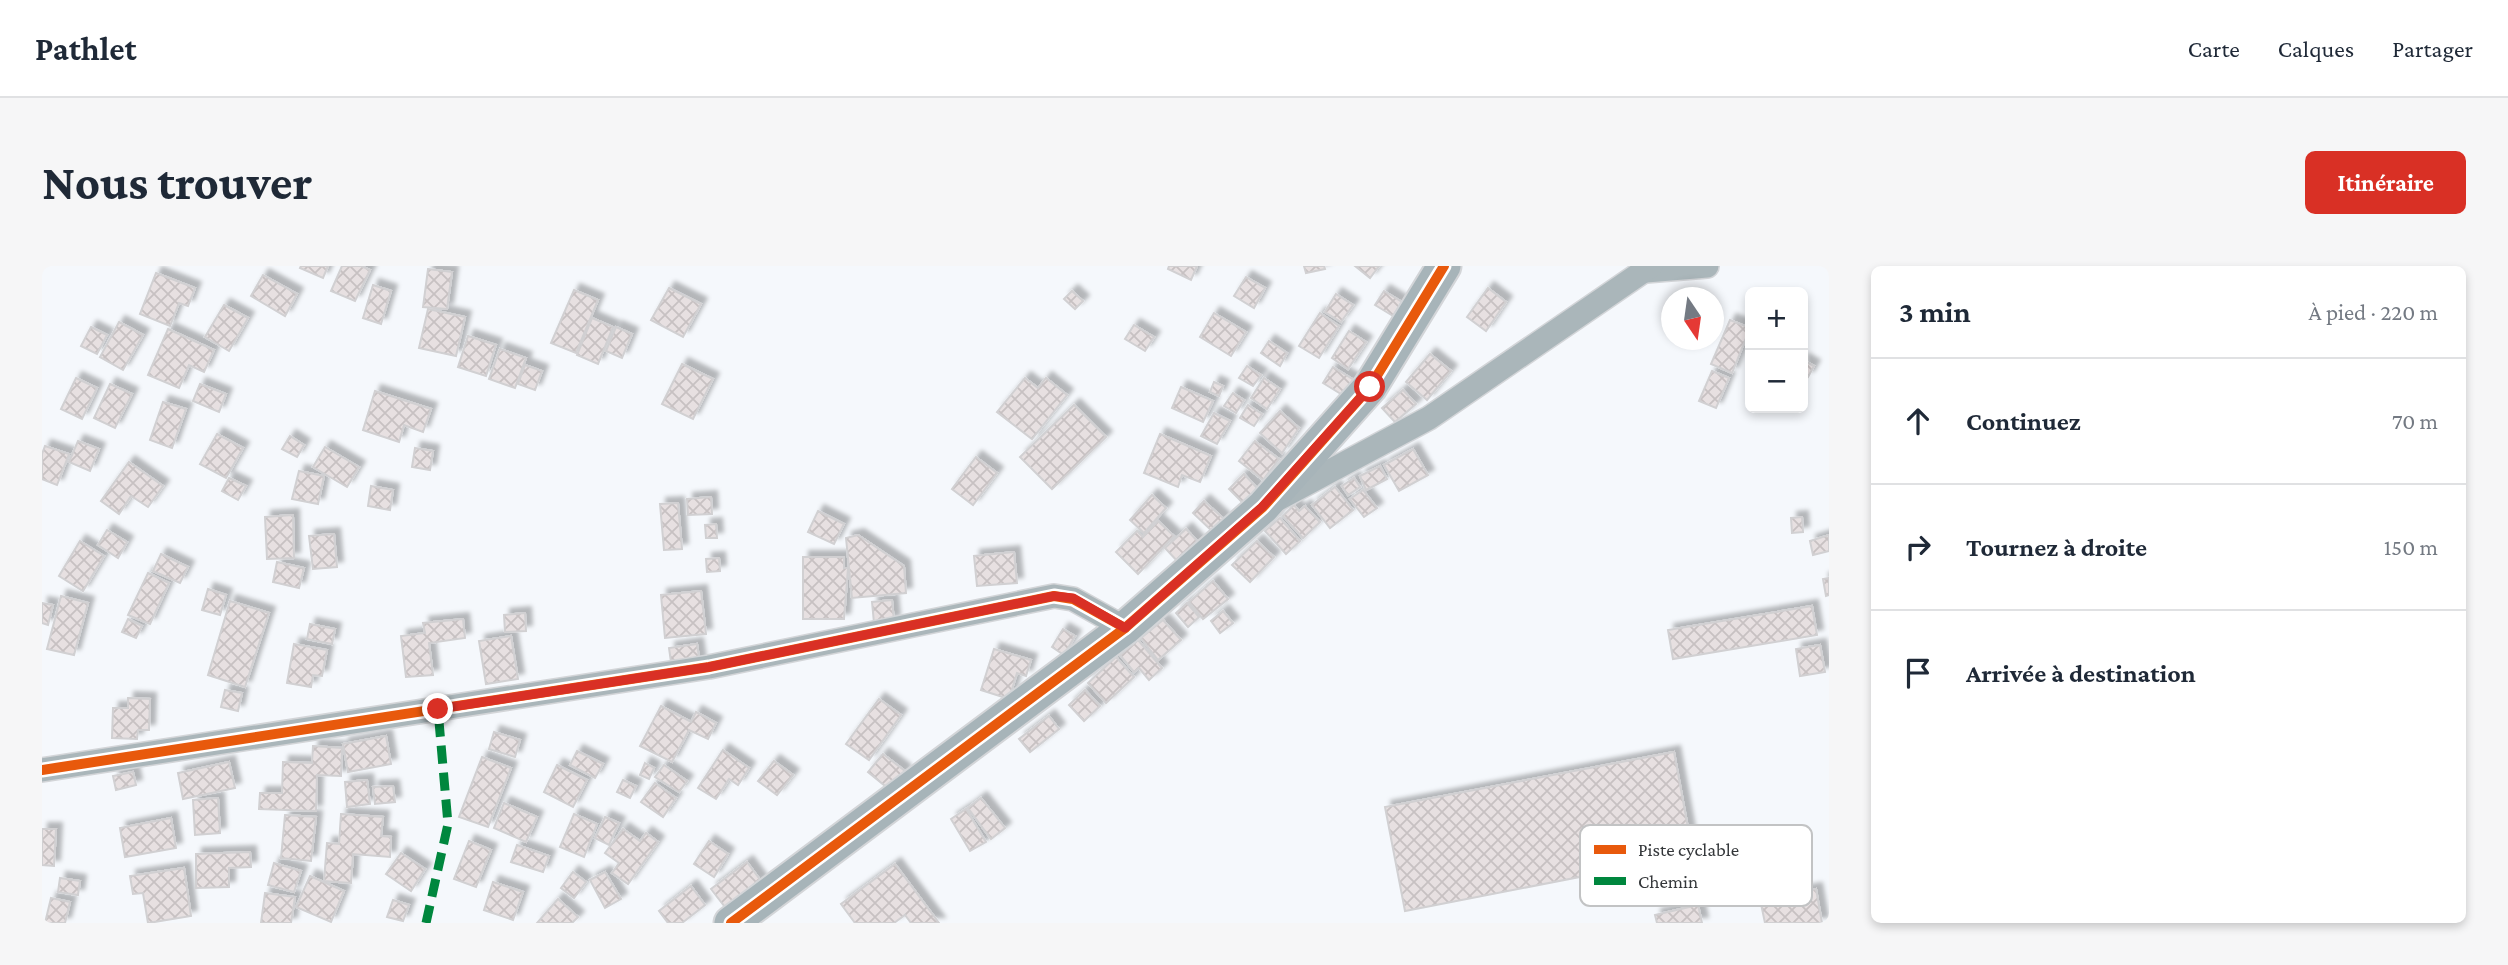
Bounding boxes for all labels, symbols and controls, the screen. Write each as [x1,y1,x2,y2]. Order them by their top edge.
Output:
text: Pathlet [35,30,137,67]
text: Carte [2188,35,2240,62]
text: Calques [2278,35,2354,62]
text: Partager [2392,35,2473,62]
button: Itinéraire [2305,151,2466,214]
text: Nous trouver [42,155,312,210]
north arrow [1661,287,1724,350]
map controls [1745,287,1808,413]
button: + [1745,287,1808,350]
text: 3 min [1899,295,1971,328]
text: À pied · 220 m [2309,299,2438,325]
button: − [1745,350,1808,413]
route start [1354,371,1385,402]
icon: ahead [1899,402,1937,440]
text: Continuez [1966,407,2081,436]
text: 70 m [2392,408,2438,434]
icon: right [1899,528,1937,566]
text: Tournez à droite [1966,533,2147,562]
text: 150 m [2384,534,2438,560]
icon: arrive [1899,654,1937,692]
text: Arrivée à destination [1966,659,2196,688]
route end [422,693,453,724]
legend [1580,825,1812,906]
text: Piste cyclable [1638,839,1739,860]
text: Chemin [1638,871,1698,892]

